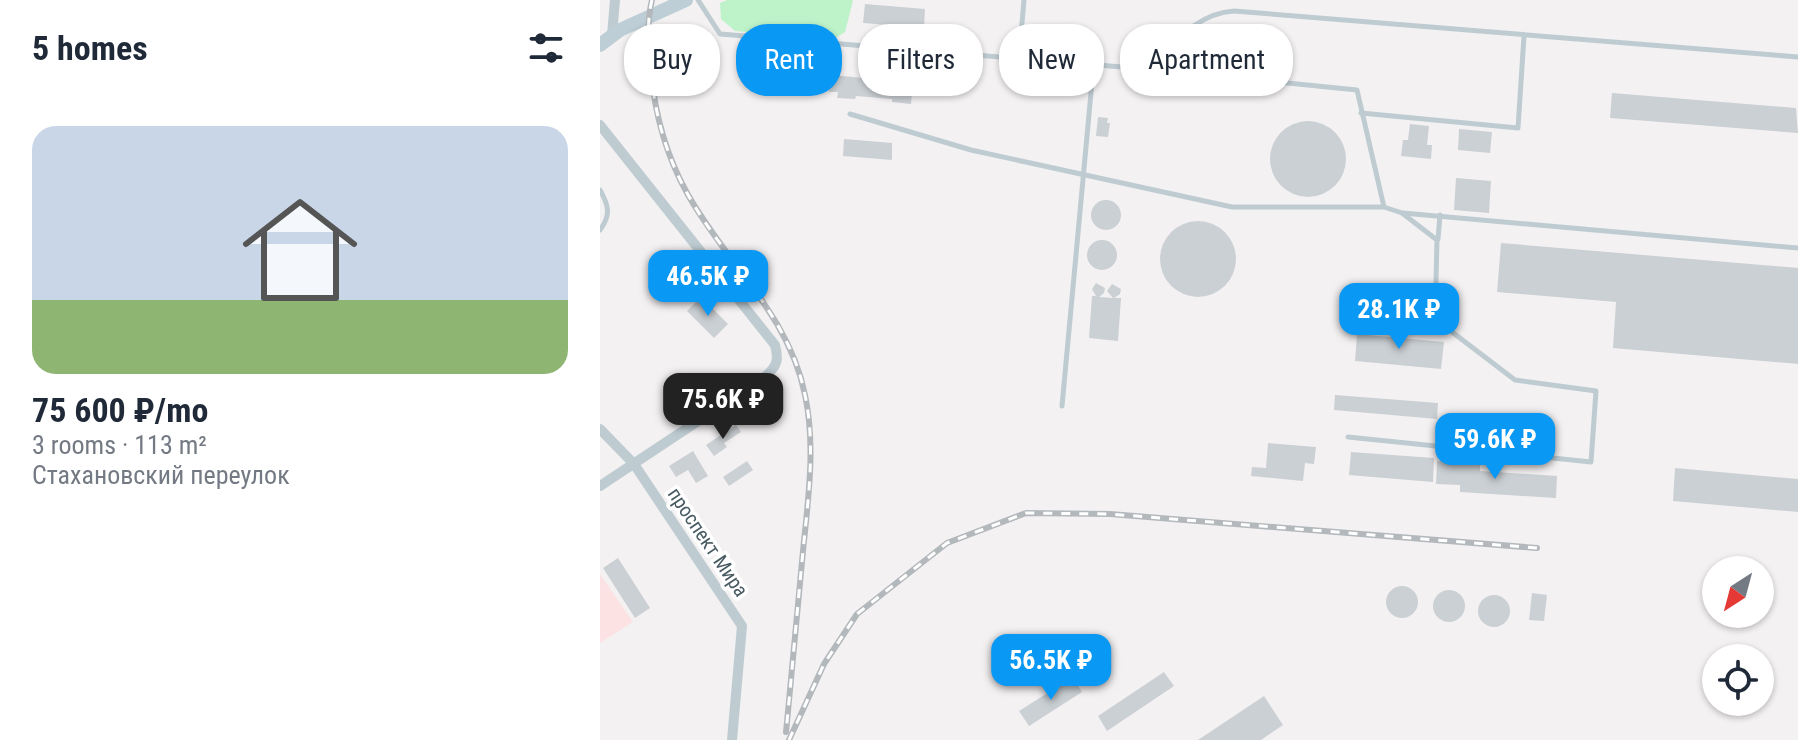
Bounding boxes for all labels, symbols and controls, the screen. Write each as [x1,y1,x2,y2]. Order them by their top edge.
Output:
chip: Buy [624,24,720,96]
chip: Rent [736,24,842,96]
chip: Filters [858,24,983,96]
chip: New [999,24,1104,96]
chip: Apartment [1120,24,1293,96]
icon: filters [524,26,568,70]
text: 5 homes [32,28,148,68]
icon: home [228,178,372,322]
pin: 46.5K ₽ [634,250,782,318]
text: 46.5K ₽ [666,261,750,291]
pin: 28.1K ₽ [1325,283,1473,351]
text: 28.1K ₽ [1357,294,1441,324]
pin: 75.6K ₽ [649,373,797,441]
text: 75.6K ₽ [681,384,765,414]
text: 75 600 ₽/mo [32,390,208,430]
pin: 59.6K ₽ [1421,413,1569,481]
text: 59.6K ₽ [1453,424,1537,454]
text: 3 rooms · 113 m² [32,430,207,460]
text: Стахановский переулок [32,460,290,490]
street label: проспект Мира [663,483,753,601]
north arrow [1702,556,1774,628]
map controls [1702,556,1774,716]
pin: 56.5K ₽ [977,634,1125,702]
button: locate [1702,644,1774,716]
text: 56.5K ₽ [1009,645,1093,675]

